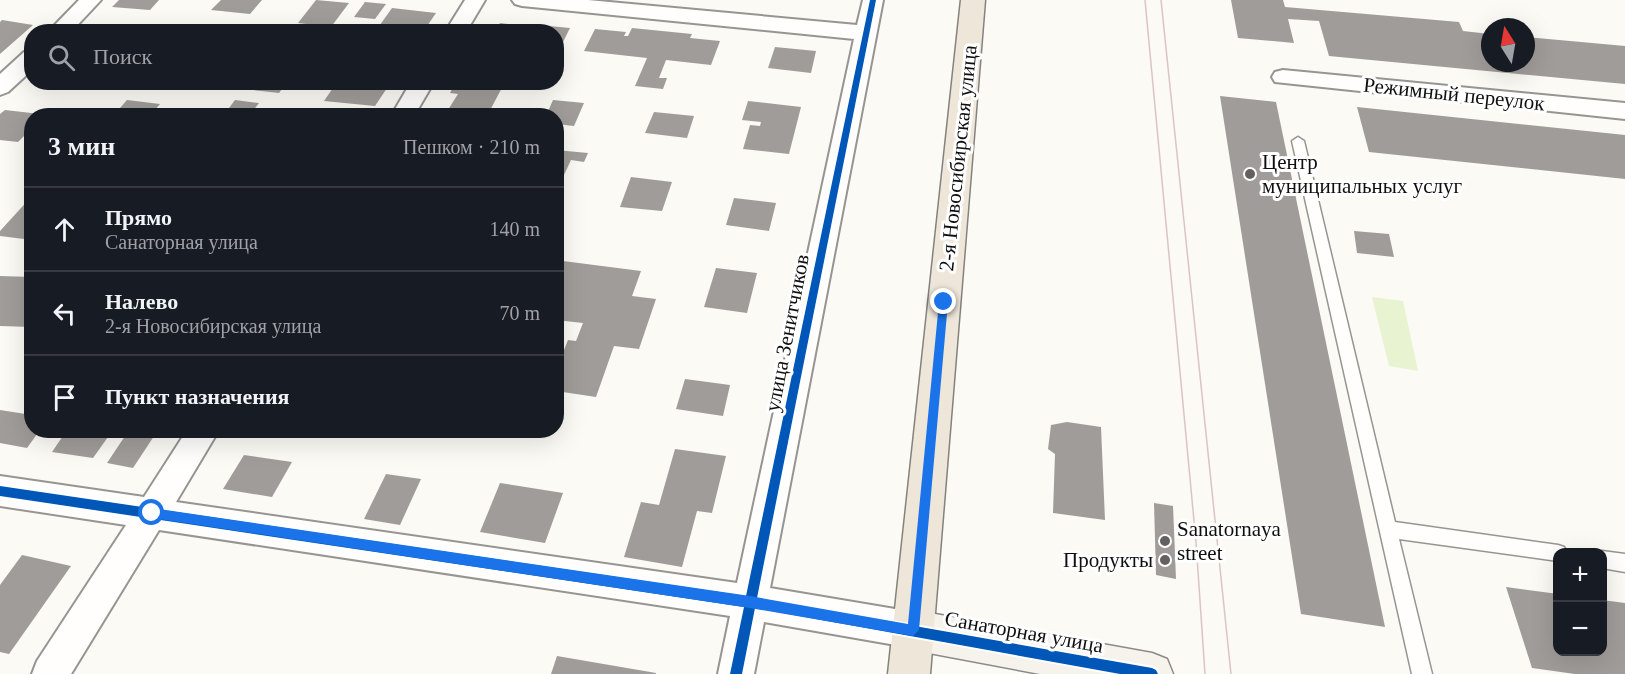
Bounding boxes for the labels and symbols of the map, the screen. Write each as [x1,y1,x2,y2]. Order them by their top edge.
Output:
north arrow [1481,18,1535,72]
street label: 2-я Новосибирская улица [934,43,982,272]
street label: Режимный переулок [1362,73,1547,116]
place label: Центр муниципальных услуг [1262,150,1462,198]
marker: Центр муниципальных услуг [1243,167,1257,181]
street label: улица Зенитчиков [760,252,814,414]
route end [930,288,956,314]
route start [138,499,164,525]
place label: Sanatornaya street [1177,517,1281,565]
marker: Sanatornaya street [1158,534,1172,548]
place label: Продукты [1063,548,1153,572]
marker: Продукты [1158,553,1172,567]
street label: Санаторная улица [943,606,1106,658]

